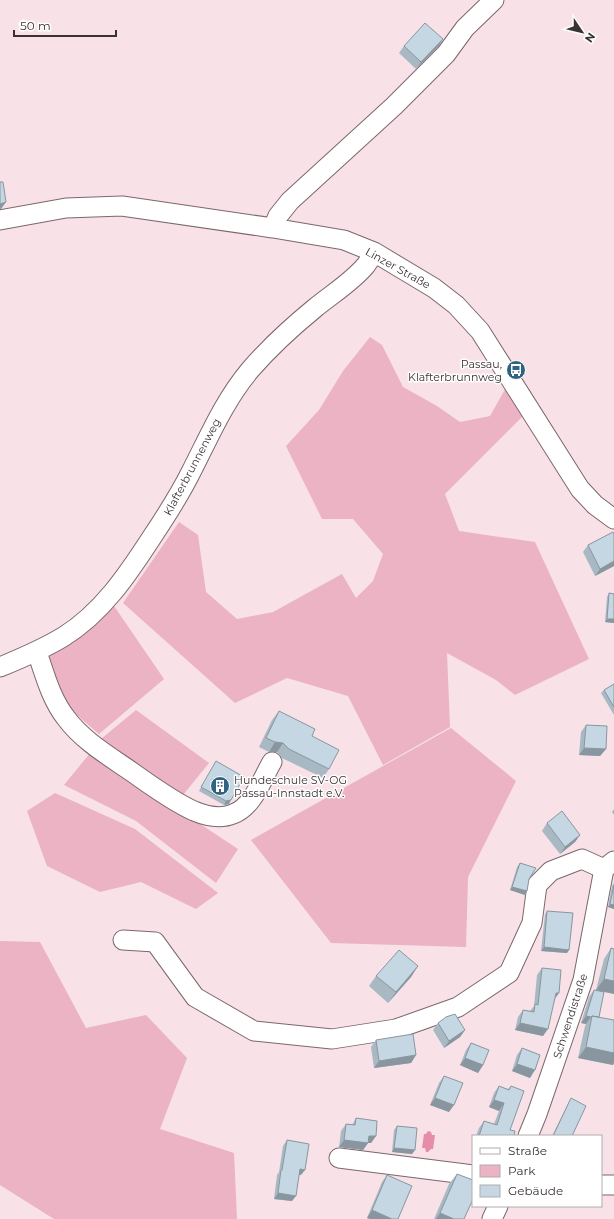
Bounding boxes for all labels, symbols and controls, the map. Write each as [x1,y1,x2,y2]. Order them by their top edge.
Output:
scale bar [14,12,116,38]
north arrow [562,12,602,52]
text: 50 m [20,18,51,33]
text: N [582,30,598,45]
street label: Linzer Straße [363,244,433,292]
place label: Passau, Klafterbrunnweg [408,357,502,384]
bus stop icon: Passau, Klafterbrunnweg [505,359,527,381]
street label: Klafterbrunnenweg [160,416,224,518]
place label: Hundeschule SV-OG Passau-Innstadt e.V. [234,773,347,800]
building icon: Hundeschule SV-OG Passau-Innstadt e.V. [209,775,231,797]
street label: Schwendistraße [550,971,590,1060]
legend [472,1135,602,1207]
text: Straße [508,1143,547,1158]
text: Park [508,1163,536,1178]
text: Gebäude [508,1183,563,1198]

